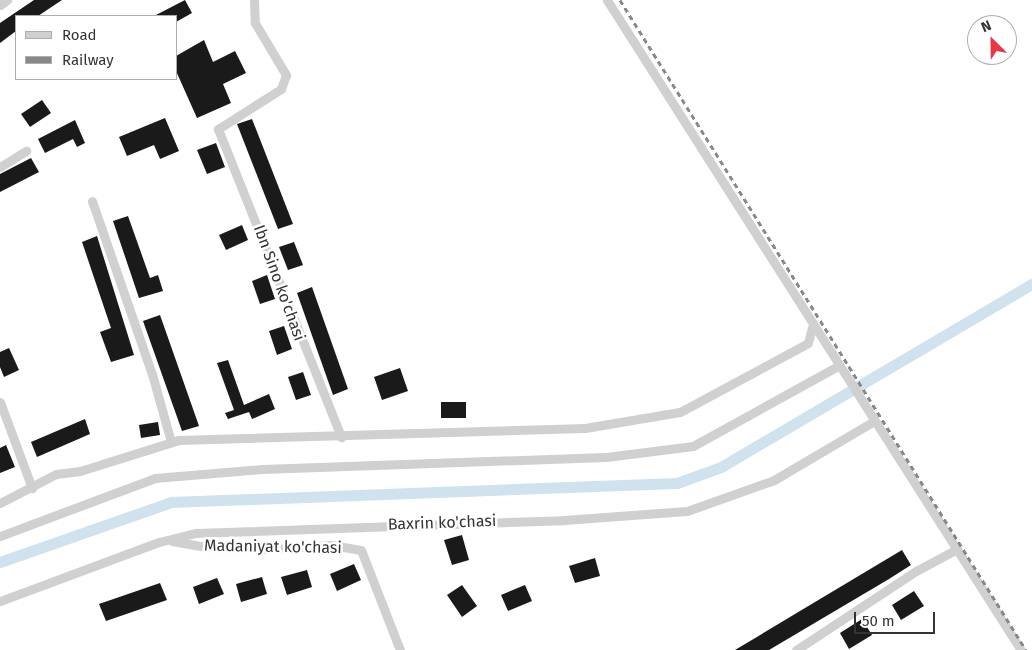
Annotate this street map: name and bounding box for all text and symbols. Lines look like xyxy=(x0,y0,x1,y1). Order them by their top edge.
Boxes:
legend xyxy=(15,15,178,80)
north arrow xyxy=(967,15,1017,65)
text: N xyxy=(979,17,994,36)
text: Road xyxy=(62,26,97,44)
text: Railway xyxy=(62,51,114,69)
street label: Ibn Sino ko'chasi xyxy=(249,222,309,344)
street label: Baxrin ko'chasi xyxy=(387,512,497,534)
street label: Madaniyat ko'chasi xyxy=(204,536,342,558)
scale bar xyxy=(857,602,938,634)
text: 50 m xyxy=(862,612,895,630)

